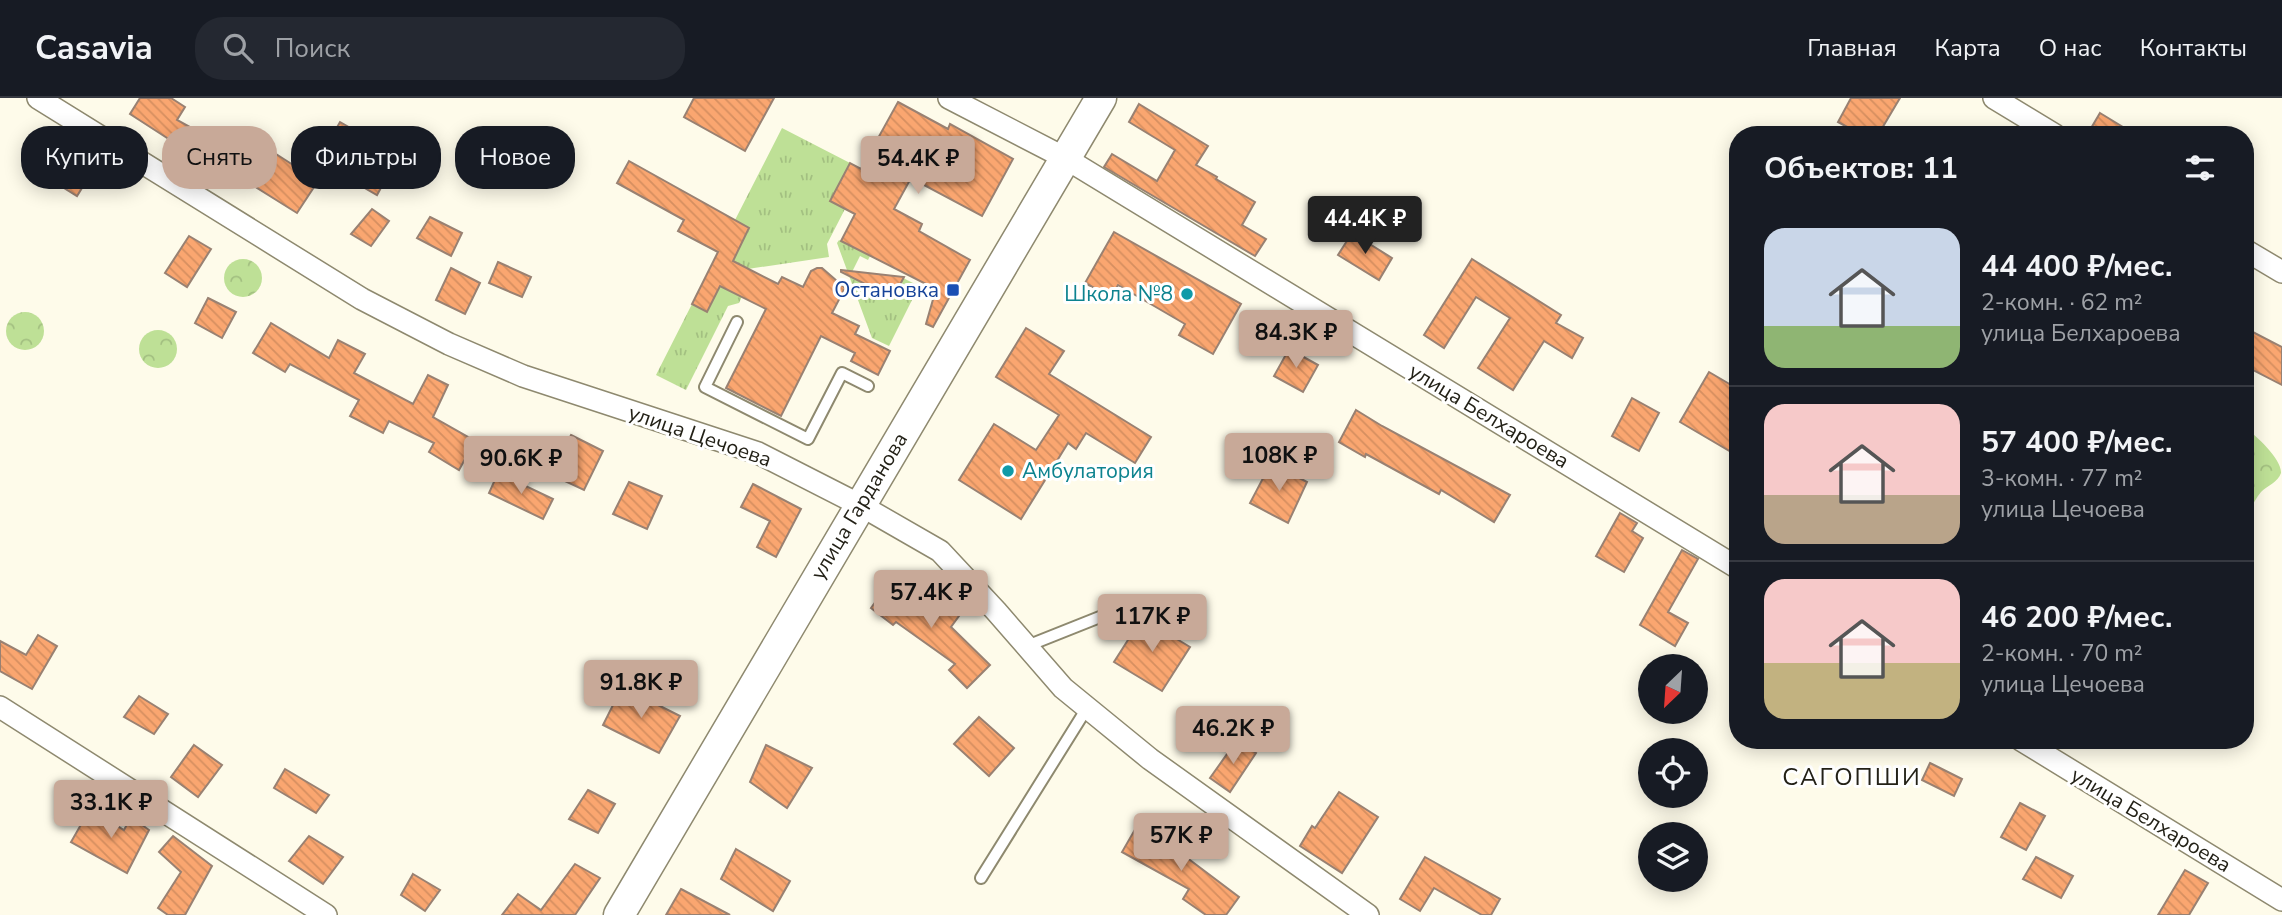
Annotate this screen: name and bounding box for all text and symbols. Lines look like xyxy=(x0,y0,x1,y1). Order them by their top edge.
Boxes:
search box xyxy=(195,17,685,80)
text: Casavia xyxy=(35,26,153,71)
icon: search xyxy=(219,29,257,67)
text: Поиск xyxy=(275,31,350,66)
text: Главная xyxy=(1807,32,1897,64)
text: Карта xyxy=(1935,32,2001,64)
text: О нас xyxy=(2039,32,2102,64)
text: Контакты xyxy=(2140,32,2247,64)
chip: Купить xyxy=(21,126,148,189)
chip: Снять xyxy=(162,126,277,189)
chip: Фильтры xyxy=(291,126,441,189)
chip: Новое xyxy=(455,126,575,189)
pin: 54.4K ₽ xyxy=(853,136,983,196)
text: 54.4K ₽ xyxy=(877,143,959,174)
text: Объектов: 11 xyxy=(1764,148,1958,189)
icon: filters xyxy=(2181,149,2219,187)
pin: 44.4K ₽ xyxy=(1300,197,1430,256)
text: 44.4K ₽ xyxy=(1324,203,1406,234)
text: 44 400 ₽/мес. xyxy=(1981,246,2172,287)
icon: home xyxy=(1820,256,1904,340)
place label: Остановка xyxy=(834,276,939,304)
place label: Школа №8 xyxy=(1064,280,1173,308)
marker: Остановка xyxy=(945,282,961,298)
marker: Школа №8 xyxy=(1179,286,1195,302)
text: 2-комн. · 62 m² xyxy=(1981,287,2143,318)
pin: 84.3K ₽ xyxy=(1231,310,1361,370)
text: 84.3K ₽ xyxy=(1255,317,1337,348)
text: улица Белхароева xyxy=(1981,318,2181,349)
street label: улица Белхароева xyxy=(1404,357,1574,475)
street label: улица Цечоева xyxy=(625,398,775,474)
text: 57 400 ₽/мес. xyxy=(1981,422,2172,463)
street label: улица Гарданова xyxy=(804,427,914,585)
icon: home xyxy=(1820,432,1904,516)
pin: 108K ₽ xyxy=(1222,434,1336,493)
pin: 90.6K ₽ xyxy=(456,436,586,496)
text: 108K ₽ xyxy=(1241,440,1317,471)
text: 90.6K ₽ xyxy=(480,443,562,474)
place label: Амбулатория xyxy=(1022,457,1154,485)
marker: Амбулатория xyxy=(1000,463,1016,479)
text: 3-комн. · 77 m² xyxy=(1981,463,2143,494)
text: улица Цечоева xyxy=(1981,494,2145,525)
pin: 57.4K ₽ xyxy=(866,570,996,630)
text: 57.4K ₽ xyxy=(890,577,972,608)
pin: 117K ₽ xyxy=(1095,594,1209,654)
text: 46 200 ₽/мес. xyxy=(1981,597,2172,638)
text: 117K ₽ xyxy=(1114,601,1190,632)
icon: home xyxy=(1820,607,1904,691)
text: 2-комн. · 70 m² xyxy=(1981,638,2143,669)
north arrow xyxy=(1638,654,1708,724)
map controls xyxy=(1638,654,1708,892)
pin: 91.8K ₽ xyxy=(576,660,706,720)
text: 91.8K ₽ xyxy=(600,667,682,698)
text: улица Цечоева xyxy=(1981,669,2145,700)
pin: 46.2K ₽ xyxy=(1168,706,1298,766)
text: 46.2K ₽ xyxy=(1192,713,1274,744)
button: locate xyxy=(1638,738,1708,808)
district label: САГОПШИ xyxy=(1782,761,1922,793)
street label: улица Белхароева xyxy=(2066,761,2236,879)
pin: 33.1K ₽ xyxy=(46,780,176,840)
text: 33.1K ₽ xyxy=(70,787,152,818)
pin: 57K ₽ xyxy=(1132,814,1230,873)
text: 57K ₽ xyxy=(1150,820,1212,851)
button: layers xyxy=(1638,822,1708,892)

